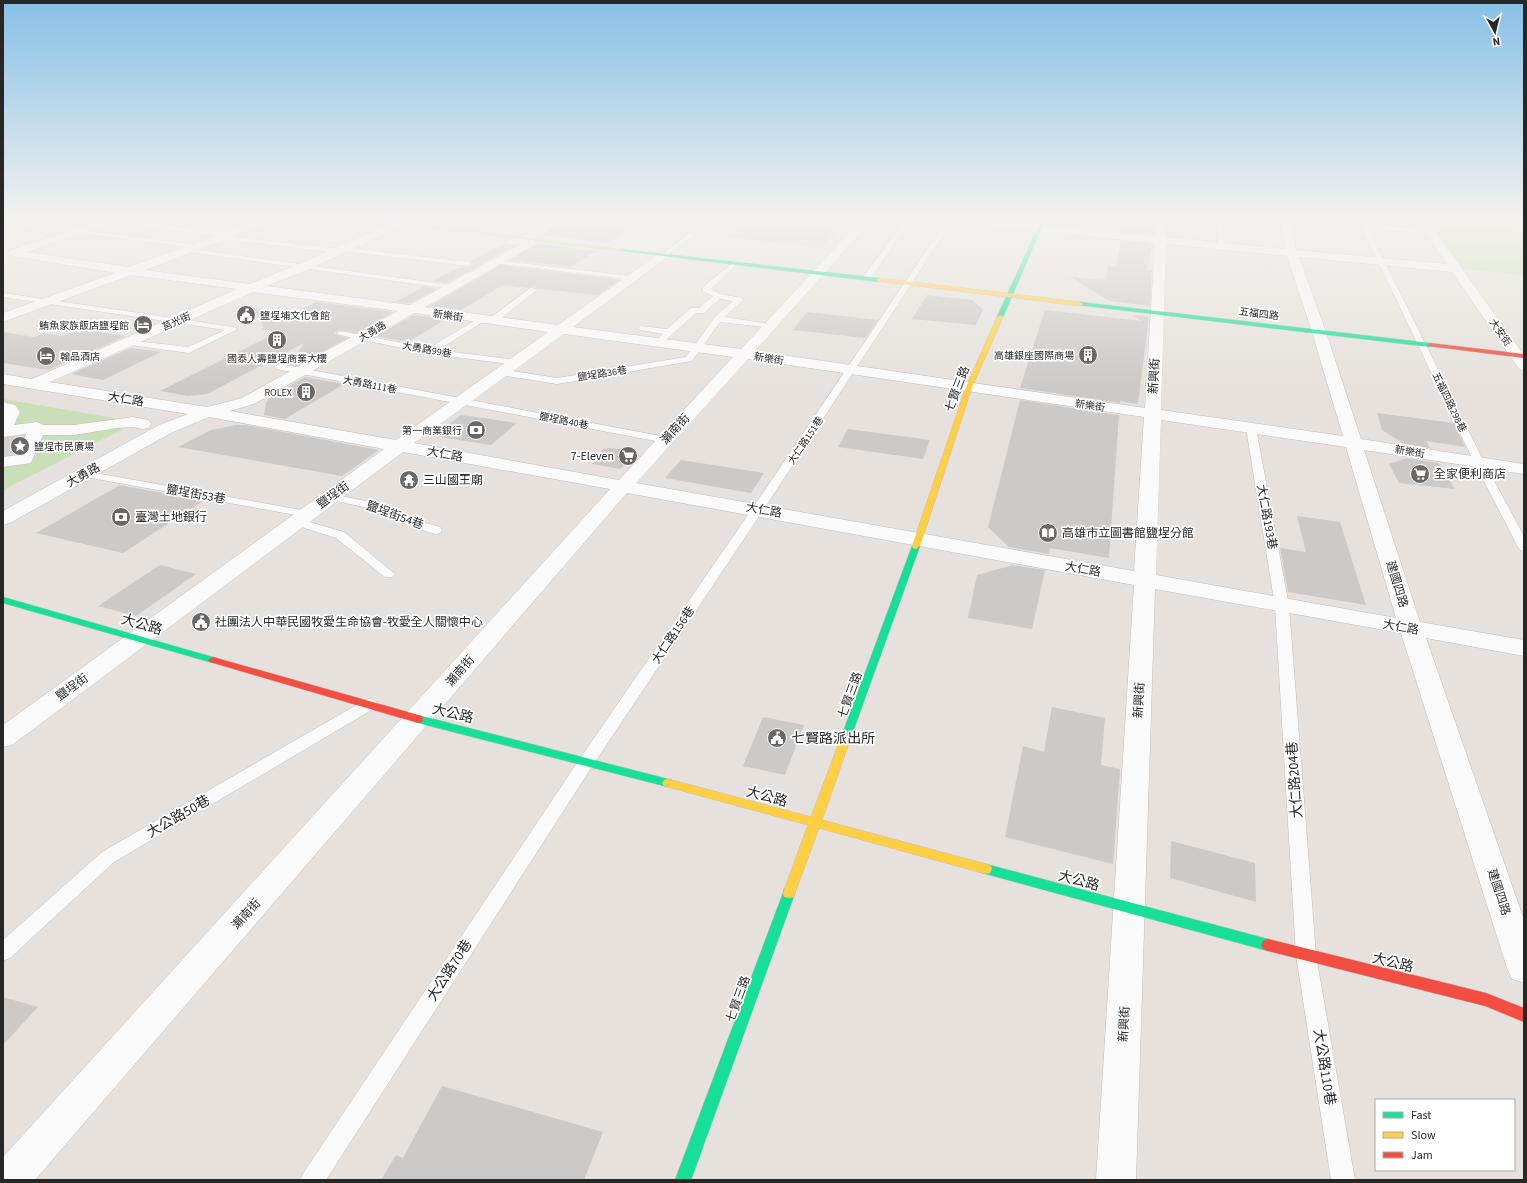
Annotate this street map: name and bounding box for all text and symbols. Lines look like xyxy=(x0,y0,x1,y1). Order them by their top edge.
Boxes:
north arrow xyxy=(1475,12,1515,52)
text: N xyxy=(1492,33,1501,49)
public building icon: 鹽埕埔文化會館 xyxy=(235,304,257,326)
street label: 五福四路 xyxy=(1238,305,1280,323)
street label: 新樂街 xyxy=(432,307,464,325)
street label: 莒光街 xyxy=(160,309,193,334)
place label: 鹽埕埔文化會館 xyxy=(260,309,330,323)
hotel icon: 鮪魚家族飯店鹽埕館 xyxy=(132,314,154,336)
street label: 大安街 xyxy=(1486,316,1515,349)
street label: 大勇路 xyxy=(356,318,389,345)
place label: 鮪魚家族飯店鹽埕館 xyxy=(39,319,129,333)
building icon: 國泰人壽鹽埕商業大樓 xyxy=(266,329,288,351)
street label: 大勇路99巷 xyxy=(401,339,453,361)
building icon: 高雄銀座國際商場 xyxy=(1077,344,1099,366)
hotel icon: 翰品酒店 xyxy=(35,345,57,367)
place label: 高雄銀座國際商場 xyxy=(994,349,1074,363)
place label: 翰品酒店 xyxy=(60,350,100,364)
street label: 新樂街 xyxy=(753,350,785,368)
place label: 國泰人壽鹽埕商業大樓 xyxy=(227,352,327,366)
street label: 新興街 xyxy=(1145,358,1164,394)
street label: 鹽埕路36巷 xyxy=(576,363,628,385)
street label: 七賢三路 xyxy=(941,364,974,415)
street label: 五福四路298巷 xyxy=(1429,370,1470,435)
street label: 大勇路111巷 xyxy=(342,373,398,397)
building icon: ROLEX xyxy=(295,381,317,403)
place label: ROLEX xyxy=(264,386,292,400)
street label: 大仁路 xyxy=(107,388,145,411)
street label: 新樂街 xyxy=(1074,397,1106,415)
street label: 鹽埕路40巷 xyxy=(538,409,590,433)
street label: 瀨南街 xyxy=(657,410,694,448)
street label: 大仁路151巷 xyxy=(785,414,827,467)
bank icon: 第一商業銀行 xyxy=(465,419,487,441)
place label: 第一商業銀行 xyxy=(402,424,462,438)
place icon: 鹽埕市民廣場 xyxy=(9,435,31,457)
place label: 鹽埕市民廣場 xyxy=(34,440,94,454)
street label: 大仁路 xyxy=(426,443,464,466)
street label: 新樂街 xyxy=(1394,443,1426,461)
supermarket icon: 7-Eleven xyxy=(617,445,639,467)
place label: 7-Eleven xyxy=(571,448,614,465)
street label: 大勇路 xyxy=(63,459,103,492)
supermarket icon: 全家便利商店 xyxy=(1409,463,1431,485)
place label: 全家便利商店 xyxy=(1434,466,1506,483)
temple icon: 三山國王廟 xyxy=(398,469,420,491)
place label: 三山國王廟 xyxy=(423,472,483,489)
street label: 鹽埕街 xyxy=(314,478,353,513)
street label: 鹽埕街53巷 xyxy=(165,481,227,508)
street label: 大仁路193巷 xyxy=(1252,483,1281,551)
street label: 鹽埕街54巷 xyxy=(364,497,426,534)
street label: 大仁路 xyxy=(745,499,783,522)
bank icon: 臺灣土地銀行 xyxy=(110,506,132,528)
place label: 臺灣土地銀行 xyxy=(135,509,207,526)
library icon: 高雄市立圖書館鹽埕分館 xyxy=(1037,522,1059,544)
place label: 高雄市立圖書館鹽埕分館 xyxy=(1062,525,1194,542)
street label: 大仁路 xyxy=(1064,558,1102,581)
street label: 建國四路 xyxy=(1381,559,1412,610)
street label: 大仁路156巷 xyxy=(648,603,699,667)
street label: 大公路 xyxy=(119,610,165,640)
public building icon: 社團法人中華民國牧愛生命協會-牧愛全人關懷中心 xyxy=(190,611,212,633)
place label: 社團法人中華民國牧愛生命協會-牧愛全人關懷中心 xyxy=(215,614,483,631)
street label: 大仁路 xyxy=(1382,616,1420,639)
street label: 瀨南街 xyxy=(442,652,479,690)
street label: 鹽埕街 xyxy=(53,670,92,705)
street label: 七賢三路 xyxy=(834,670,867,721)
street label: 新興街 xyxy=(1130,682,1149,718)
street label: 大公路 xyxy=(430,699,476,729)
public building icon: 七賢路派出所 xyxy=(766,727,788,749)
place label: 七賢路派出所 xyxy=(791,729,875,749)
street label: 大仁路204巷 xyxy=(1282,741,1308,819)
street label: 大公路 xyxy=(744,782,790,812)
street label: 大公路50巷 xyxy=(143,791,214,843)
street label: 大公路 xyxy=(1056,866,1102,896)
street label: 建國四路 xyxy=(1483,867,1514,918)
street label: 瀨南街 xyxy=(228,895,265,933)
street label: 大公路70巷 xyxy=(422,936,477,1005)
street label: 大公路 xyxy=(1370,948,1416,978)
street label: 七賢三路 xyxy=(722,974,755,1025)
street label: 新興街 xyxy=(1115,1006,1134,1042)
street label: 大公路110巷 xyxy=(1308,1028,1340,1107)
legend xyxy=(1375,1099,1515,1171)
text: Fast xyxy=(1411,1107,1431,1124)
text: Slow xyxy=(1411,1127,1436,1144)
text: Jam xyxy=(1411,1147,1433,1164)

